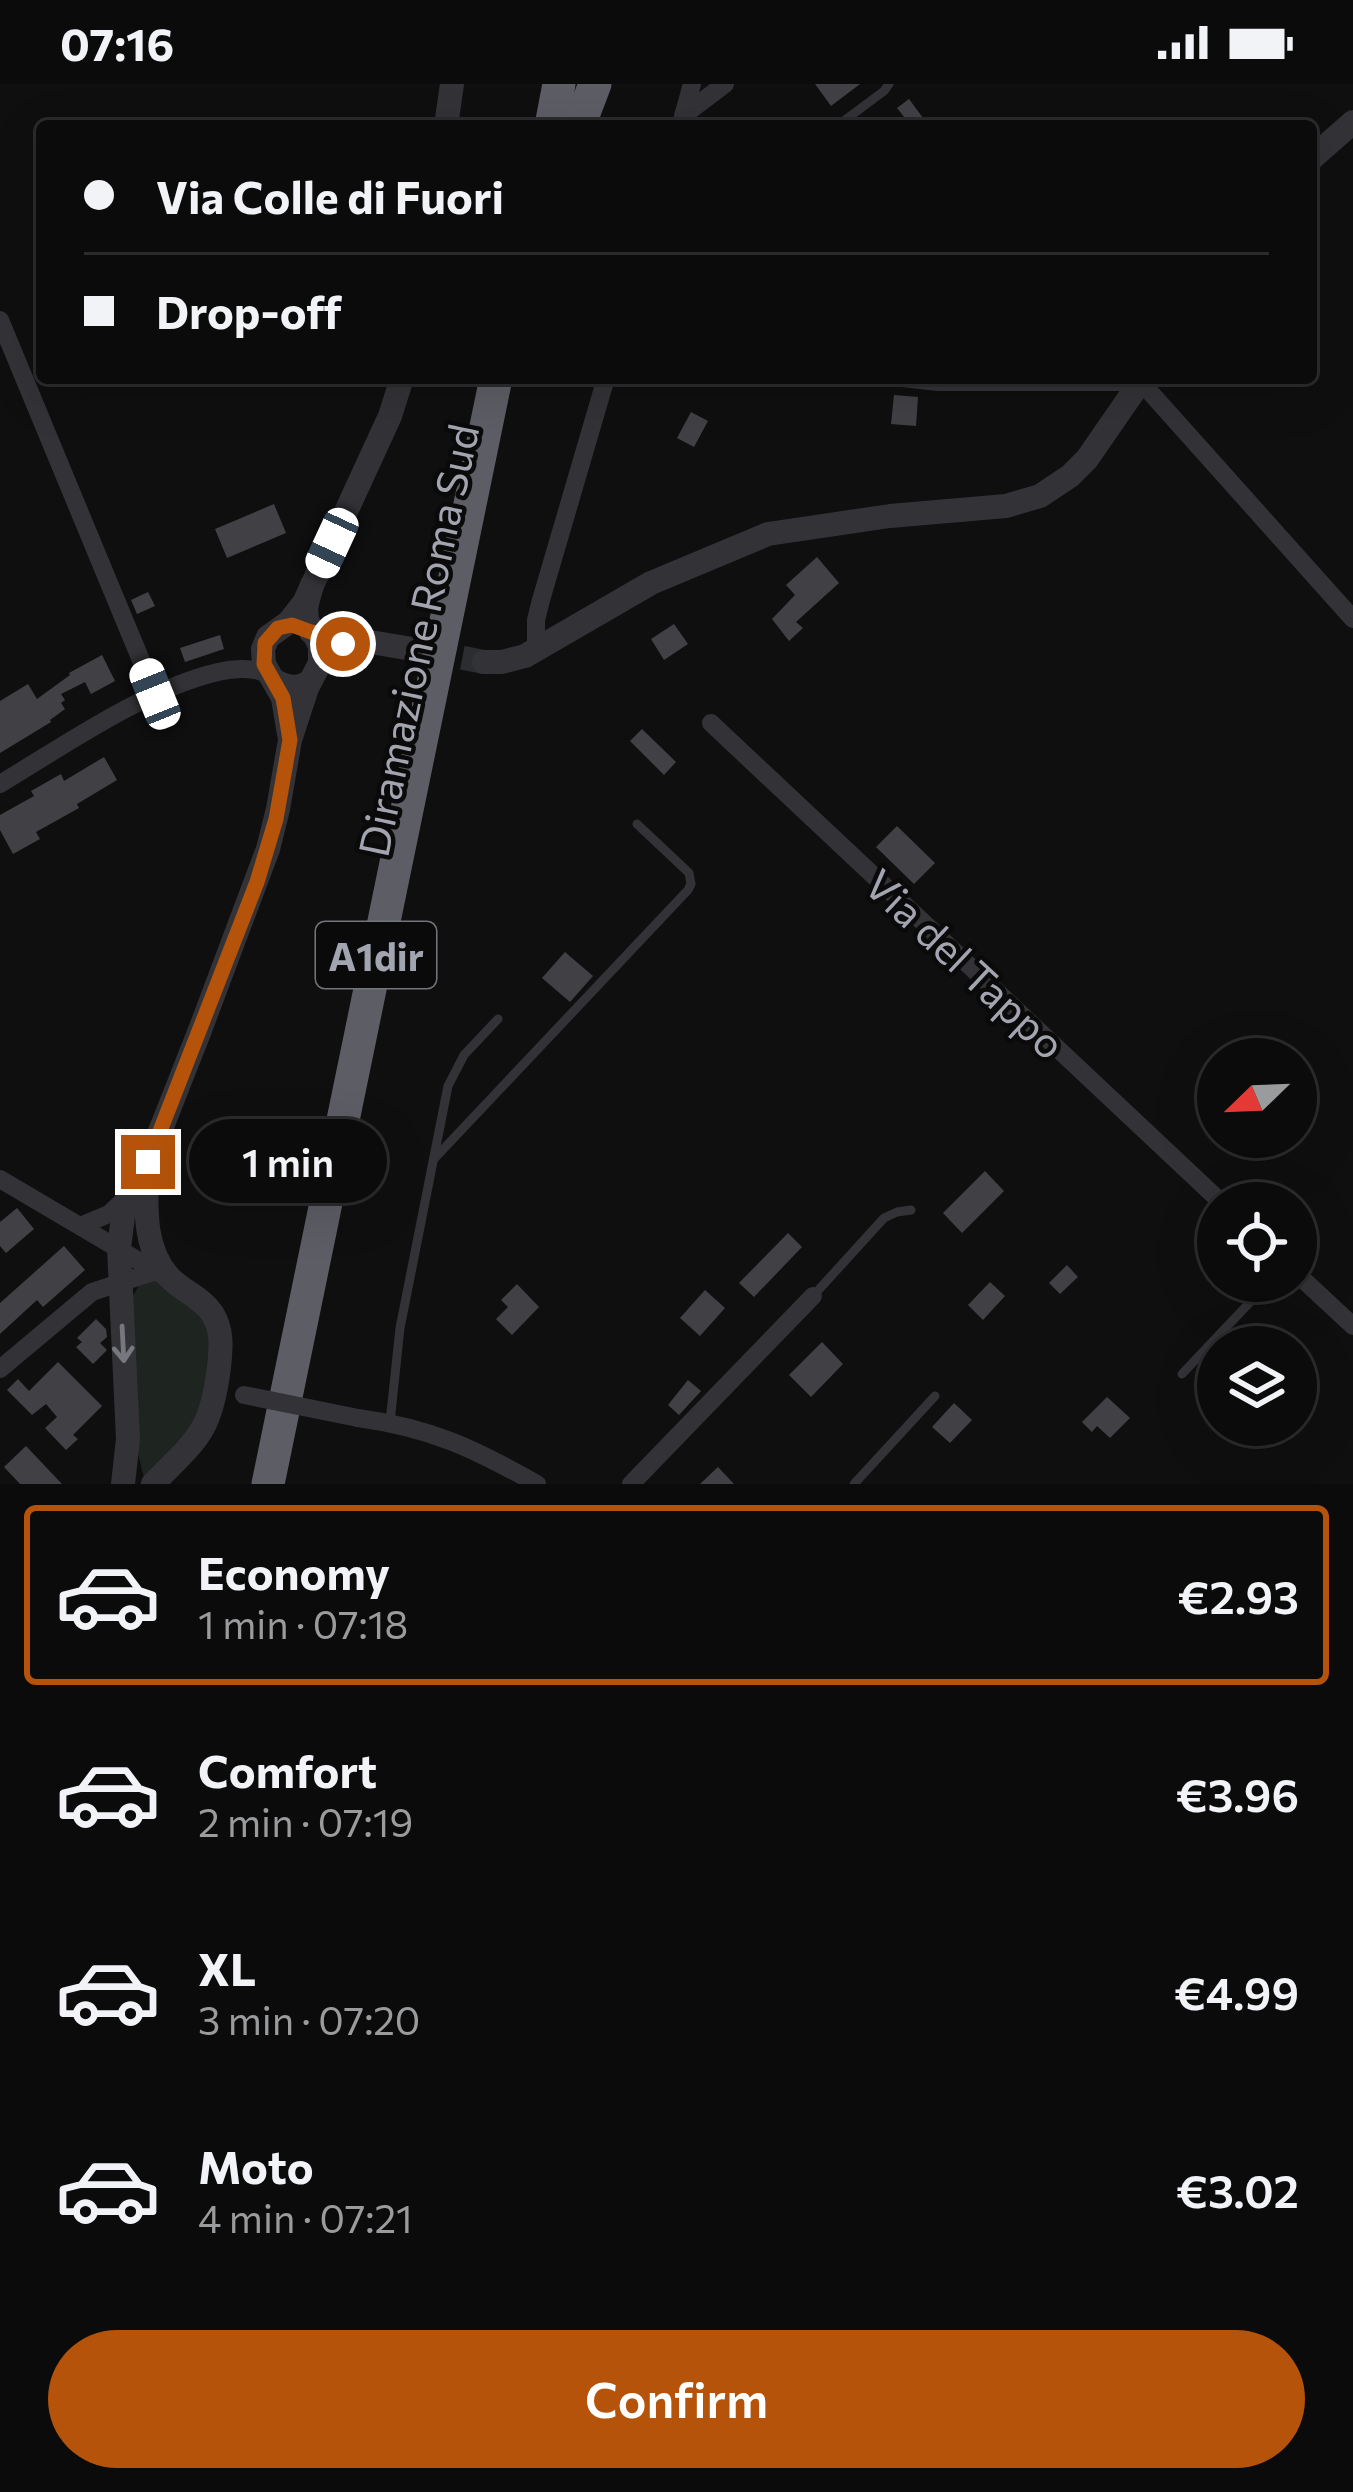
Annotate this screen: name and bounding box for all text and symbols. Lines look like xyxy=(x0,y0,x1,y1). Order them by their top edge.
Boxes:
text: 07:16 xyxy=(60,15,174,70)
text: Via Colle di Fuori xyxy=(156,168,504,223)
text: Drop-off xyxy=(156,283,342,338)
street label: Diramazione Roma Sud xyxy=(346,419,488,861)
car xyxy=(300,503,364,583)
route start xyxy=(316,617,370,671)
car xyxy=(125,654,185,734)
street label: Via del Tappo xyxy=(855,857,1077,1069)
road number: A1dir xyxy=(316,922,436,988)
north arrow xyxy=(1197,1038,1317,1158)
map controls xyxy=(1197,1038,1317,1446)
callout: 1 min xyxy=(190,1120,388,1204)
route end xyxy=(121,1135,175,1189)
text: 1 min xyxy=(242,1137,334,1185)
button: locate xyxy=(1197,1182,1317,1302)
one-way arrow xyxy=(112,1324,135,1363)
button: layers xyxy=(1197,1326,1317,1446)
icon: car xyxy=(54,1541,162,1649)
text: Economy xyxy=(198,1544,390,1599)
text: €2.93 xyxy=(1178,1568,1299,1623)
text: 1 min · 07:18 xyxy=(198,1599,408,1647)
icon: car xyxy=(54,1739,162,1847)
text: Comfort xyxy=(198,1742,377,1797)
text: €3.96 xyxy=(1176,1766,1299,1821)
text: 2 min · 07:19 xyxy=(198,1797,413,1845)
icon: car xyxy=(54,1937,162,2045)
text: XL xyxy=(198,1940,256,1995)
text: €4.99 xyxy=(1174,1964,1299,2019)
text: 3 min · 07:20 xyxy=(198,1995,420,2043)
icon: car xyxy=(54,2135,162,2243)
text: Moto xyxy=(198,2138,314,2193)
text: €3.02 xyxy=(1176,2162,1299,2217)
text: 4 min · 07:21 xyxy=(198,2193,413,2241)
button: Confirm xyxy=(48,2330,1305,2468)

